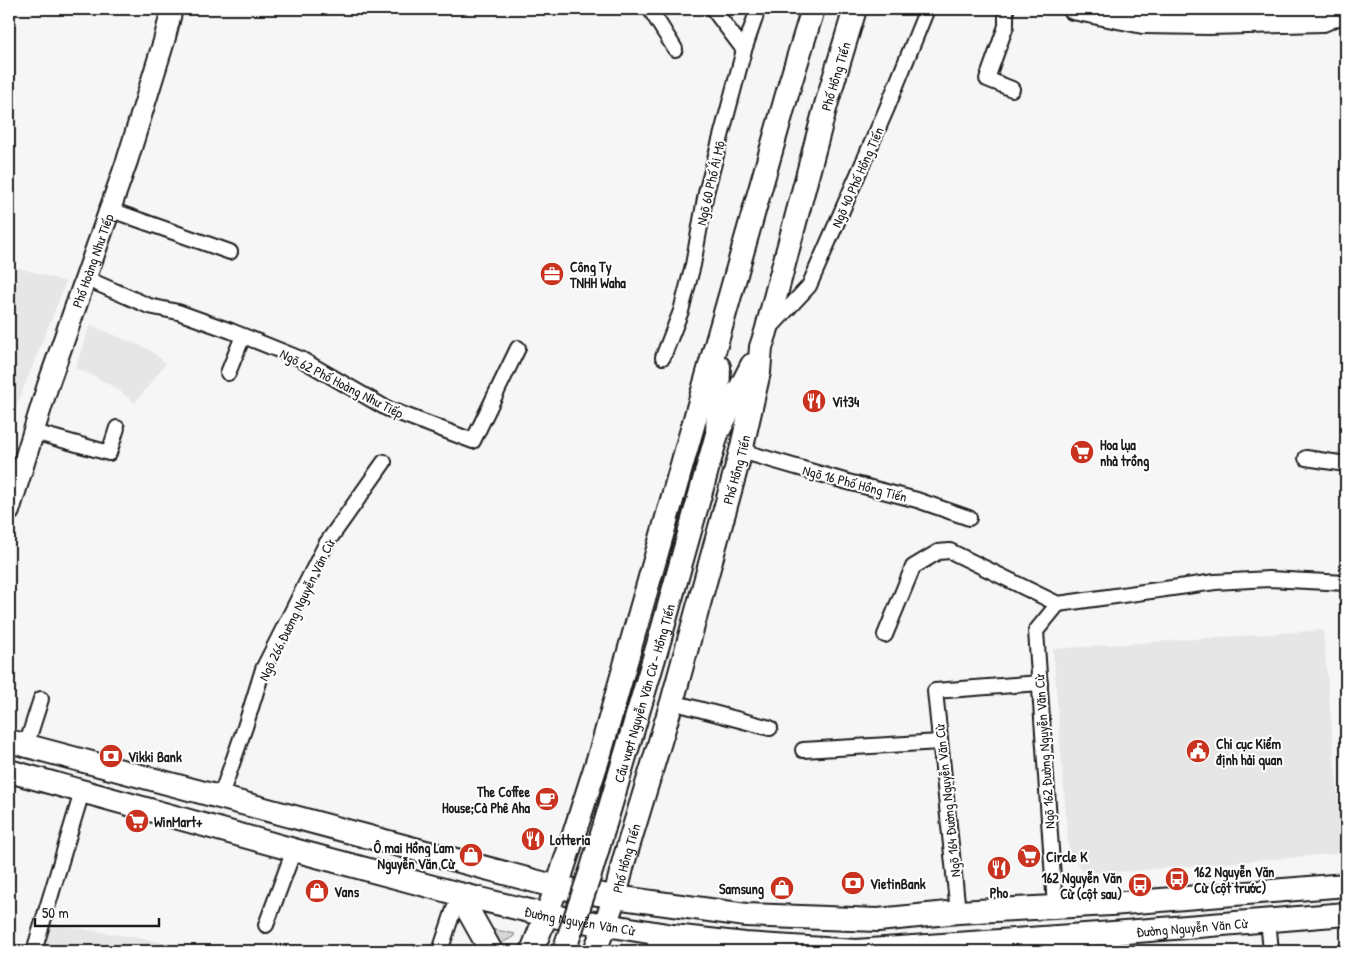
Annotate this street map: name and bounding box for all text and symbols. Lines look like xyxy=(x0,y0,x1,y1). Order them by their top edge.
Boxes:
street label: Phố Hồng Tiến xyxy=(815,39,854,113)
street label: Ngõ 40 Phố Hồng Tiến xyxy=(826,124,889,231)
street label: Ngõ 60 Phố Ái Mộ xyxy=(691,138,730,227)
street label: Phố Hoàng Như Tiếp xyxy=(67,211,118,310)
place label: Công Ty TNHH Waha xyxy=(569,257,626,292)
office icon: Công Ty TNHH Waha xyxy=(539,261,565,287)
street label: Ngõ 62 Phố Hoàng Như Tiếp xyxy=(277,344,407,423)
restaurant icon: Vit34 xyxy=(801,388,827,414)
place label: Vit34 xyxy=(832,392,860,411)
street label: Phố Hồng Tiến xyxy=(717,433,754,506)
place label: Hoa lụa nhà trồng xyxy=(1100,435,1149,472)
supermarket icon: Hoa lụa nhà trồng xyxy=(1069,439,1095,465)
street label: Ngõ 16 Phố Hồng Tiến xyxy=(800,460,909,507)
street label: Ngõ 266 Đường Nguyễn Văn Cừ xyxy=(254,535,340,684)
street label: Cầu vượt Nguyễn Văn Cừ – Hồng Tiến xyxy=(608,601,679,785)
street label: Ngõ 162 Đường Nguyễn Văn Cừ xyxy=(1029,673,1060,830)
street label: Ngõ 164 Đường Nguyễn Văn Cừ xyxy=(929,722,965,878)
place label: Chi cục Kiểm định hải quan xyxy=(1216,734,1283,771)
public building icon: Chi cục Kiểm định hải quan xyxy=(1185,738,1211,764)
bank icon: Vikki Bank xyxy=(98,743,124,769)
place label: Vikki Bank xyxy=(128,747,182,766)
place label: The Coffee House;Cà Phê Aha xyxy=(442,782,531,817)
cafe icon: The Coffee House;Cà Phê Aha xyxy=(534,786,560,812)
supermarket icon: WinMart+ xyxy=(124,808,150,834)
place label: WinMart+ xyxy=(154,812,203,831)
street label: Phố Hồng Tiến xyxy=(607,821,644,895)
restaurant icon: Lotteria xyxy=(520,826,546,852)
place label: Lotteria xyxy=(550,830,591,849)
place label: Ô mai Hồng Lam Nguyễn Văn Cừ xyxy=(373,838,455,875)
shop icon: Ô mai Hồng Lam Nguyễn Văn Cừ xyxy=(458,842,484,868)
supermarket icon: Circle K xyxy=(1016,843,1042,869)
place label: Circle K xyxy=(1046,847,1088,866)
restaurant icon: Pho xyxy=(986,855,1012,881)
place label: 162 Nguyễn Văn Cừ (cột trước) xyxy=(1194,862,1274,897)
bus stop icon: 162 Nguyễn Văn Cừ (cột trước) xyxy=(1164,866,1190,892)
place label: 162 Nguyễn Văn Cừ (cột sau) xyxy=(1042,868,1122,903)
bank icon: VietinBank xyxy=(840,870,866,896)
bus stop icon: 162 Nguyễn Văn Cừ (cột sau) xyxy=(1127,872,1153,898)
place label: VietinBank xyxy=(870,874,926,893)
shop icon: Samsung xyxy=(769,875,795,901)
shop icon: Vans xyxy=(304,878,330,904)
place label: Samsung xyxy=(719,879,764,900)
place label: Vans xyxy=(334,882,360,901)
place label: Pho xyxy=(990,883,1008,902)
scale bar xyxy=(35,895,159,927)
street label: Đường Nguyễn Văn Cừ xyxy=(523,901,637,939)
text: 50 m xyxy=(42,902,69,923)
street label: Đường Nguyễn Văn Cừ xyxy=(1135,912,1249,941)

